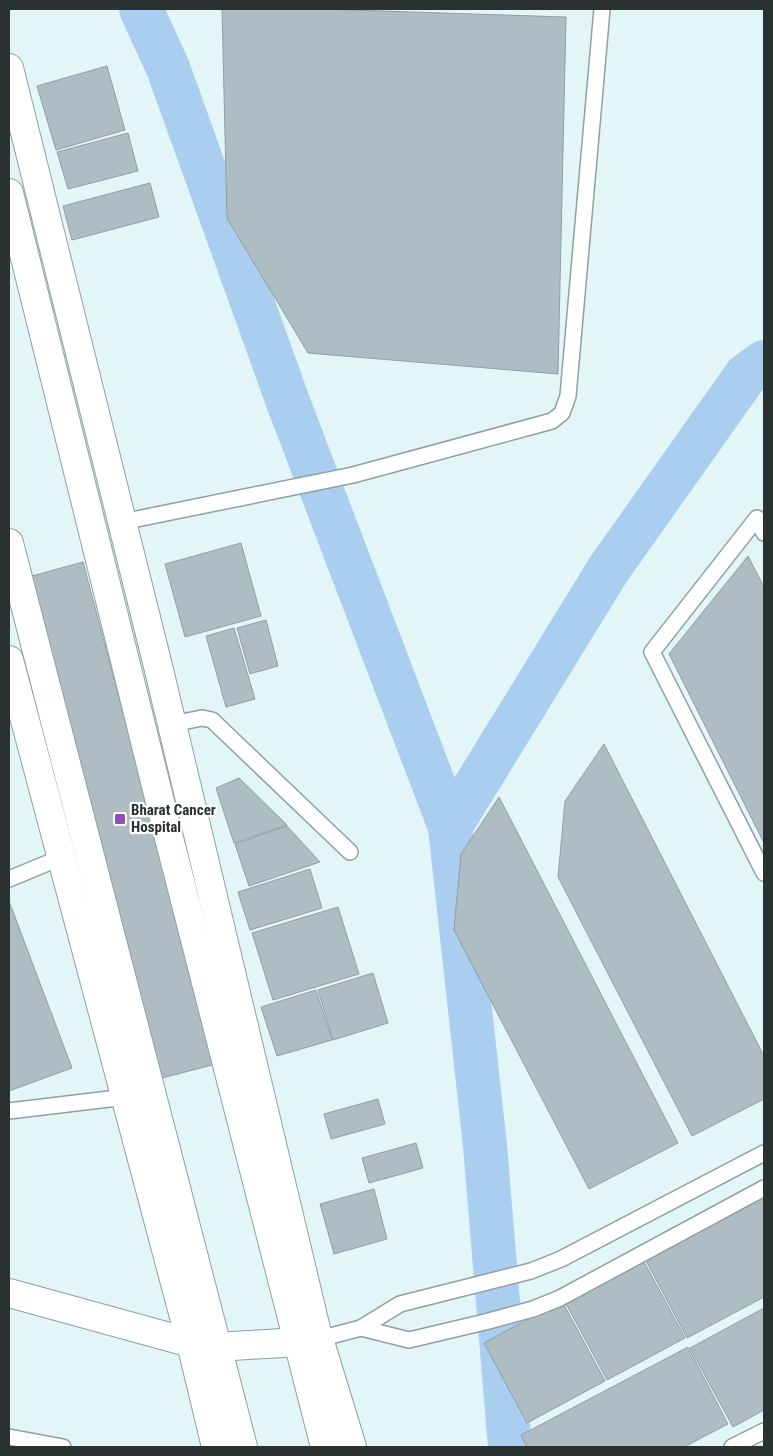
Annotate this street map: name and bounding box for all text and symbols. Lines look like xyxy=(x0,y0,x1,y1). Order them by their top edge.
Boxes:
place label: Bharat Cancer Hospital xyxy=(131,801,216,836)
marker: Bharat Cancer Hospital xyxy=(113,812,127,826)

